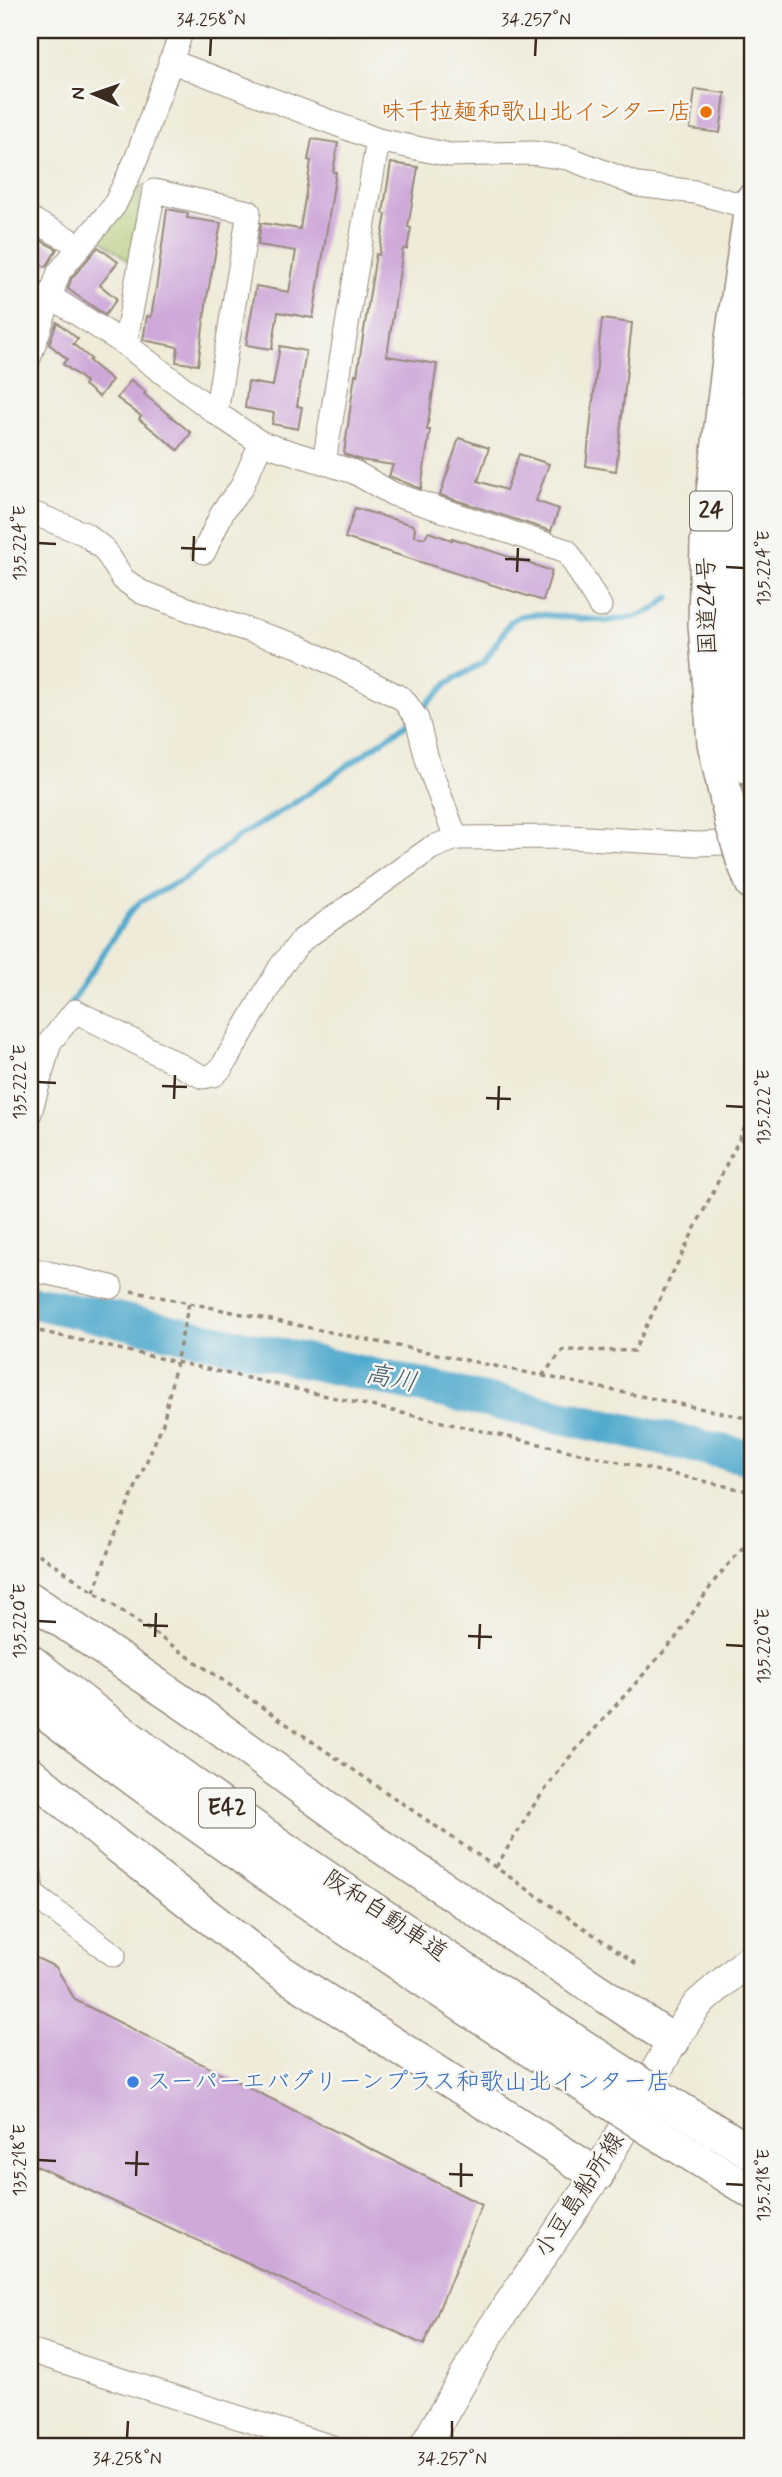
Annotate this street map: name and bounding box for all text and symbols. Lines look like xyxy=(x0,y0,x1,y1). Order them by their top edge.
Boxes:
text: 34.258°N xyxy=(176,8,246,32)
text: 34.257°N xyxy=(501,8,571,32)
north arrow xyxy=(60,60,130,130)
text: N xyxy=(66,87,91,100)
place label: 味千拉麺和歌山北インター店 xyxy=(381,97,692,128)
marker: 味千拉麺和歌山北インター店 xyxy=(698,104,714,120)
road number: 24 xyxy=(690,491,732,530)
text: 135.224°E xyxy=(8,505,32,581)
text: 135.224°E xyxy=(752,530,776,606)
street label: 国道24号 xyxy=(692,557,724,655)
text: 135.222°E xyxy=(8,1044,32,1120)
text: 135.222°E xyxy=(752,1069,776,1145)
water label: 高川 xyxy=(362,1357,420,1401)
text: 135.220°E xyxy=(8,1583,32,1659)
text: 135.220°E xyxy=(752,1608,776,1684)
road number: E42 xyxy=(199,1788,255,1828)
street label: 阪和自動車道 xyxy=(317,1863,453,1969)
place label: スーパーエバグリーンプラス和歌山北インター店 xyxy=(147,2067,671,2098)
marker: スーパーエバグリーンプラス和歌山北インター店 xyxy=(125,2074,141,2090)
text: 135.218°E xyxy=(8,2124,32,2196)
street label: 小豆島船所線 xyxy=(528,2126,632,2264)
text: 135.218°E xyxy=(752,2149,776,2221)
text: 34.258°N xyxy=(92,2447,162,2471)
text: 34.257°N xyxy=(417,2447,487,2471)

